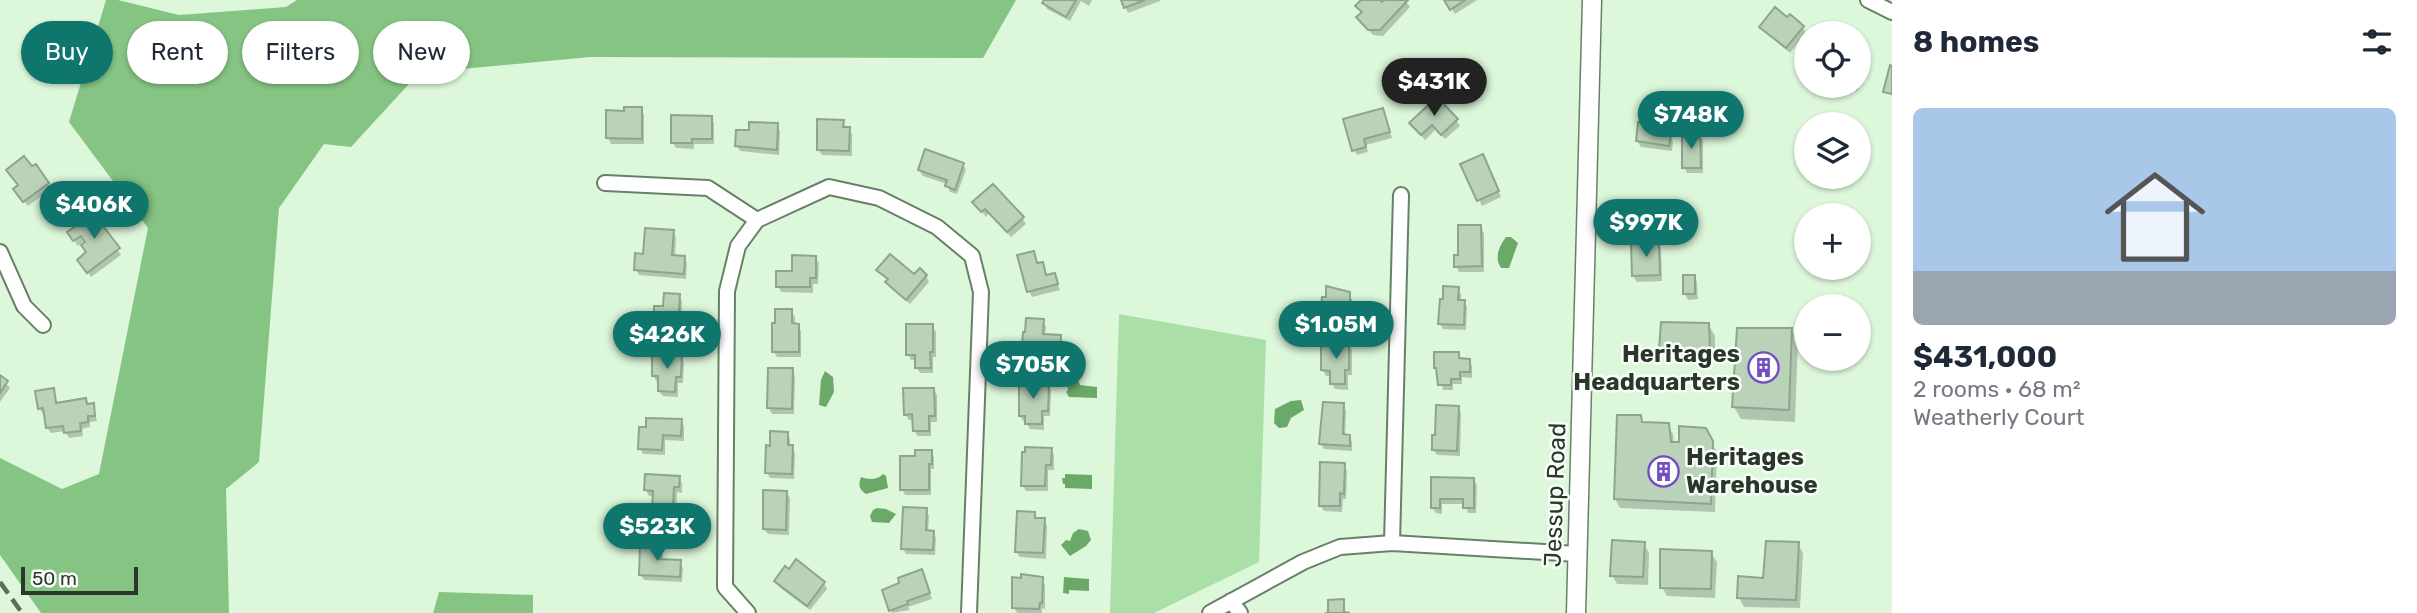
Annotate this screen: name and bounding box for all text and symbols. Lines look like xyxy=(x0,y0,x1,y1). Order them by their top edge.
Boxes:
chip: Buy xyxy=(21,21,113,84)
chip: Rent xyxy=(127,21,228,84)
chip: Filters xyxy=(242,21,359,84)
chip: New xyxy=(373,21,470,84)
map controls xyxy=(1794,21,1871,371)
button: locate xyxy=(1794,21,1871,98)
icon: filters xyxy=(2358,23,2396,61)
text: 8 homes xyxy=(1913,24,2039,60)
pin: $431K xyxy=(1385,58,1483,118)
text: $431K xyxy=(1398,67,1470,95)
pin: $748K xyxy=(1642,92,1740,151)
text: $748K xyxy=(1654,100,1728,128)
button: layers xyxy=(1794,112,1871,189)
icon: home xyxy=(2092,154,2218,280)
pin: $406K xyxy=(45,182,143,241)
text: $406K xyxy=(56,190,132,218)
pin: $997K xyxy=(1597,200,1695,259)
button: + xyxy=(1794,203,1871,280)
text: $997K xyxy=(1609,208,1683,236)
button: − xyxy=(1794,294,1871,371)
pin: $1.05M xyxy=(1279,302,1393,361)
text: $1.05M xyxy=(1295,310,1377,338)
pin: $426K xyxy=(618,312,716,371)
text: $426K xyxy=(629,320,705,348)
text: $431,000 xyxy=(1913,339,2057,375)
place label: Heritages Headquarters xyxy=(1573,340,1740,396)
pin: $705K xyxy=(984,342,1082,401)
text: $705K xyxy=(996,350,1070,378)
building icon: Heritages Headquarters xyxy=(1746,351,1780,385)
text: 2 rooms · 68 m² xyxy=(1913,375,2081,403)
text: Weatherly Court xyxy=(1913,403,2084,431)
street label: Jessup Road xyxy=(1538,422,1572,568)
place label: Heritages Warehouse xyxy=(1686,443,1818,499)
building icon: Heritages Warehouse xyxy=(1646,454,1680,488)
pin: $523K xyxy=(608,504,706,563)
text: $523K xyxy=(619,512,695,540)
scale bar xyxy=(21,564,138,596)
text: 50 m xyxy=(32,567,77,590)

